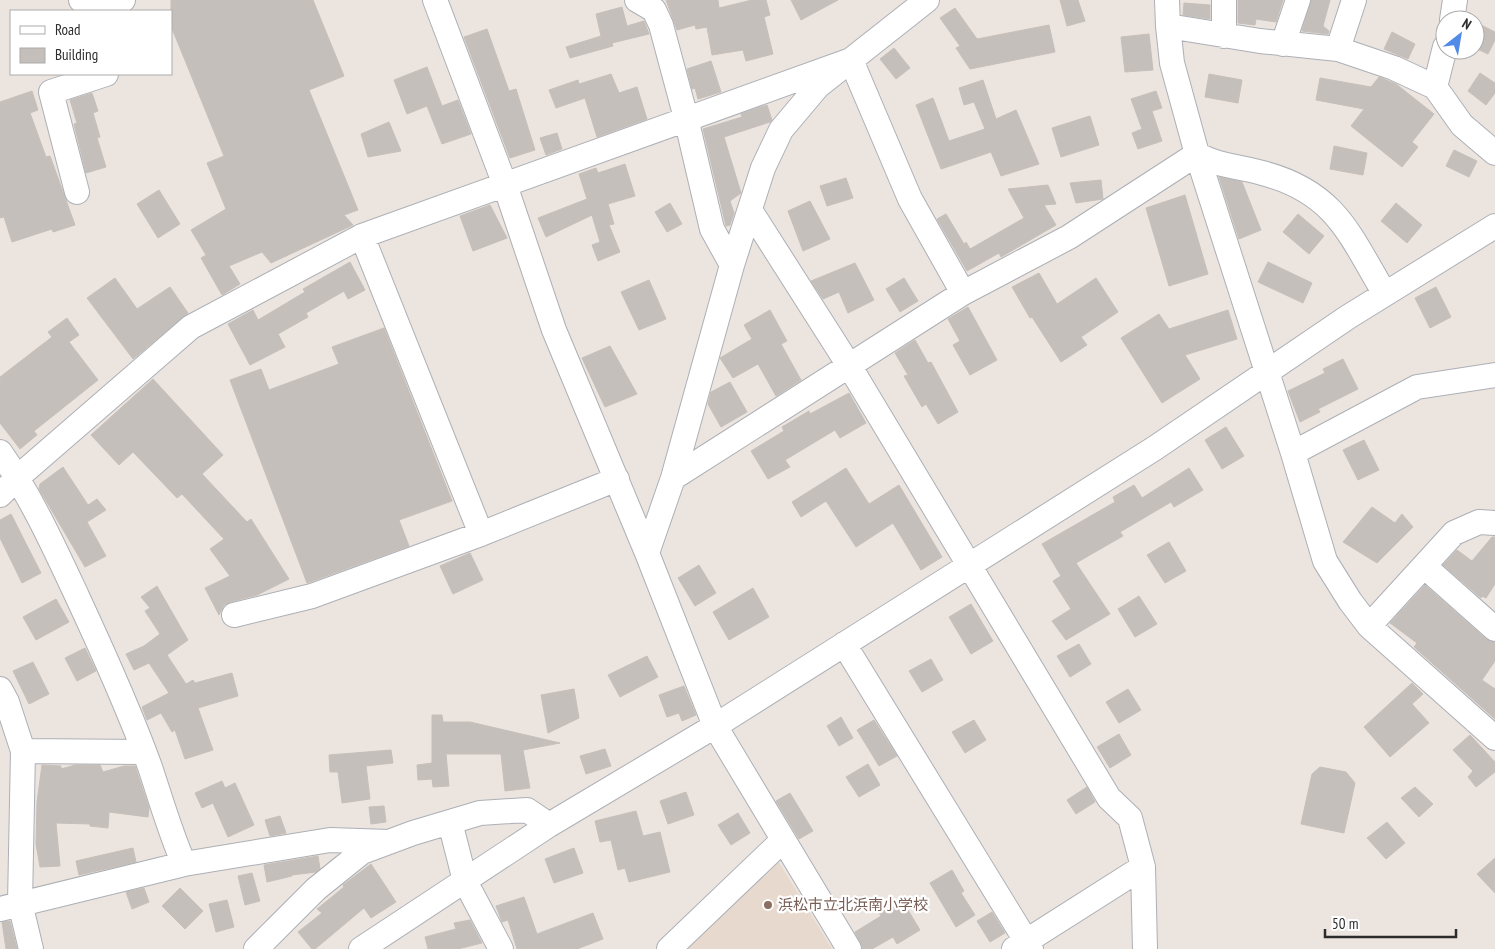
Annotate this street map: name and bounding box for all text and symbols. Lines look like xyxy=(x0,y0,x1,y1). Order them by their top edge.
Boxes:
legend xyxy=(10,10,172,75)
north arrow xyxy=(1435,10,1485,60)
text: N xyxy=(1459,14,1475,34)
text: Road xyxy=(55,20,81,39)
text: Building xyxy=(55,45,98,64)
place label: 浜松市立北浜南小学校 xyxy=(778,895,928,914)
marker: 浜松市立北浜南小学校 xyxy=(762,899,774,911)
scale bar xyxy=(1325,906,1456,938)
text: 50 m xyxy=(1332,914,1358,933)

